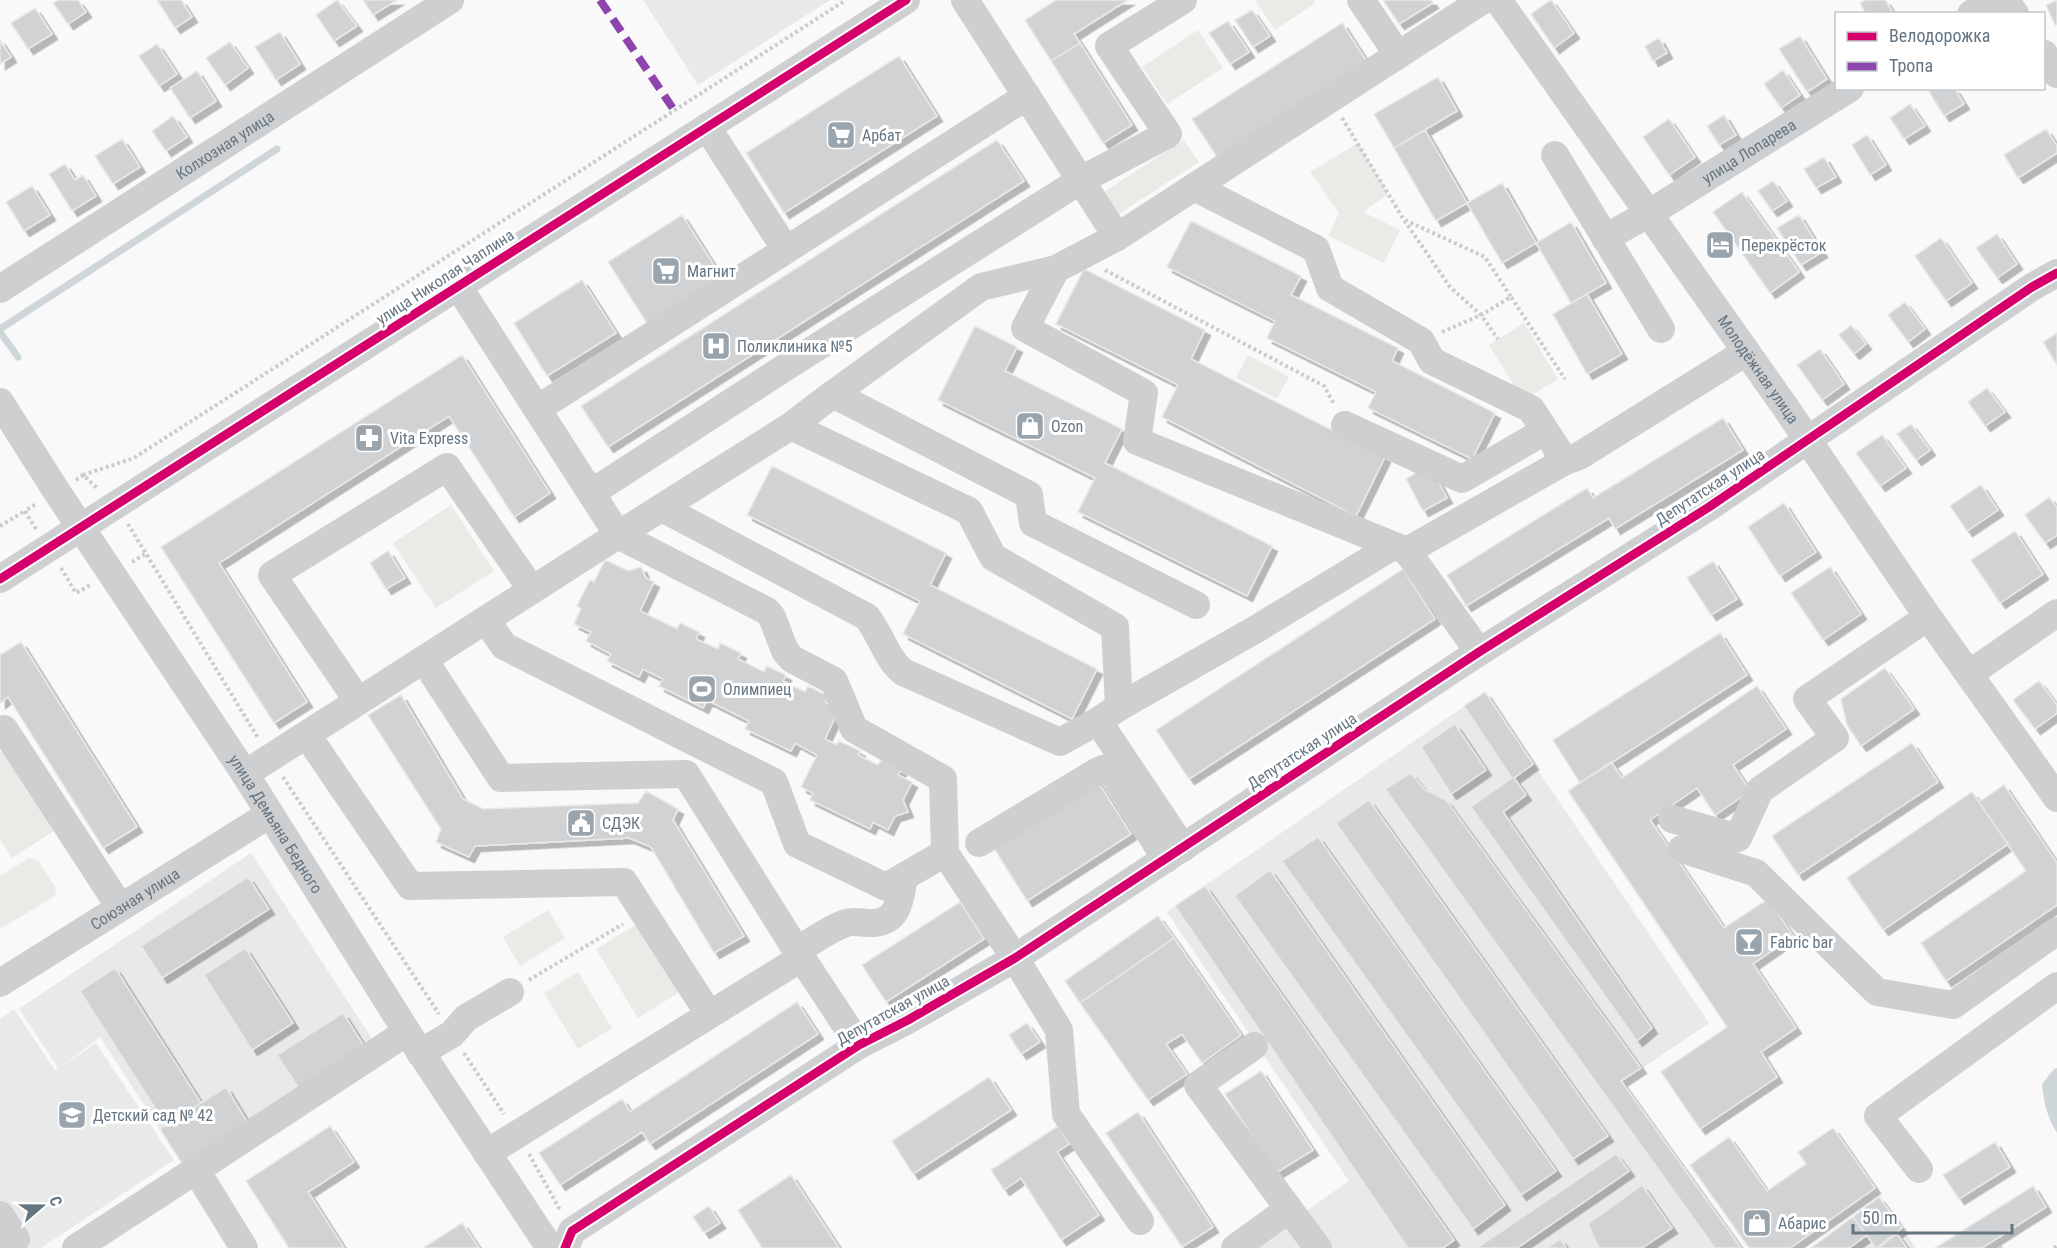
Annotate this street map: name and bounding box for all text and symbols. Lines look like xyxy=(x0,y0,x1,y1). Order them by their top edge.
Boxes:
legend xyxy=(1835,12,2045,90)
text: Велодорожка xyxy=(1889,25,1990,46)
text: Тропа xyxy=(1889,55,1933,76)
street label: Колхозная улица xyxy=(172,106,277,183)
street label: улица Лопарева xyxy=(1698,115,1799,188)
supermarket icon: Арбат xyxy=(825,119,857,151)
place label: Арбат xyxy=(862,126,901,145)
street label: улица Николая Чаплина xyxy=(372,225,518,329)
hotel icon: Перекрёсток xyxy=(1704,229,1736,261)
place label: Перекрёсток xyxy=(1741,236,1827,255)
supermarket icon: Магнит xyxy=(650,255,682,287)
place label: Магнит xyxy=(687,262,736,281)
street label: Молодёжная улица xyxy=(1714,311,1803,427)
hospital icon: Поликлиника №5 xyxy=(700,330,732,362)
place label: Поликлиника №5 xyxy=(737,337,853,356)
shop icon: Ozon xyxy=(1014,410,1046,442)
place label: Ozon xyxy=(1051,417,1083,436)
pharmacy icon: Vita Express xyxy=(353,422,385,454)
place label: Vita Express xyxy=(390,429,468,448)
street label: Депутатская улица xyxy=(1652,445,1768,529)
sports icon: Олимпиец xyxy=(686,673,718,705)
place label: Олимпиец xyxy=(723,680,791,699)
street label: Депутатская улица xyxy=(1244,709,1360,793)
street label: улица Демьяна Бедного xyxy=(225,751,327,897)
public building icon: СДЭК xyxy=(565,807,597,839)
place label: СДЭК xyxy=(602,814,640,833)
street label: Союзная улица xyxy=(87,864,183,934)
bar icon: Fabric bar xyxy=(1733,926,1765,958)
place label: Fabric bar xyxy=(1770,933,1833,952)
street label: Депутатская улица xyxy=(833,971,953,1049)
school or university icon: Детский сад № 42 xyxy=(56,1099,88,1131)
place label: Детский сад № 42 xyxy=(93,1106,213,1125)
north arrow xyxy=(12,1176,72,1236)
text: С xyxy=(45,1194,66,1209)
scale bar xyxy=(1853,1197,2012,1235)
shop icon: Абарис xyxy=(1741,1207,1773,1239)
text: 50 m xyxy=(1862,1207,1897,1228)
place label: Абарис xyxy=(1778,1214,1826,1233)

